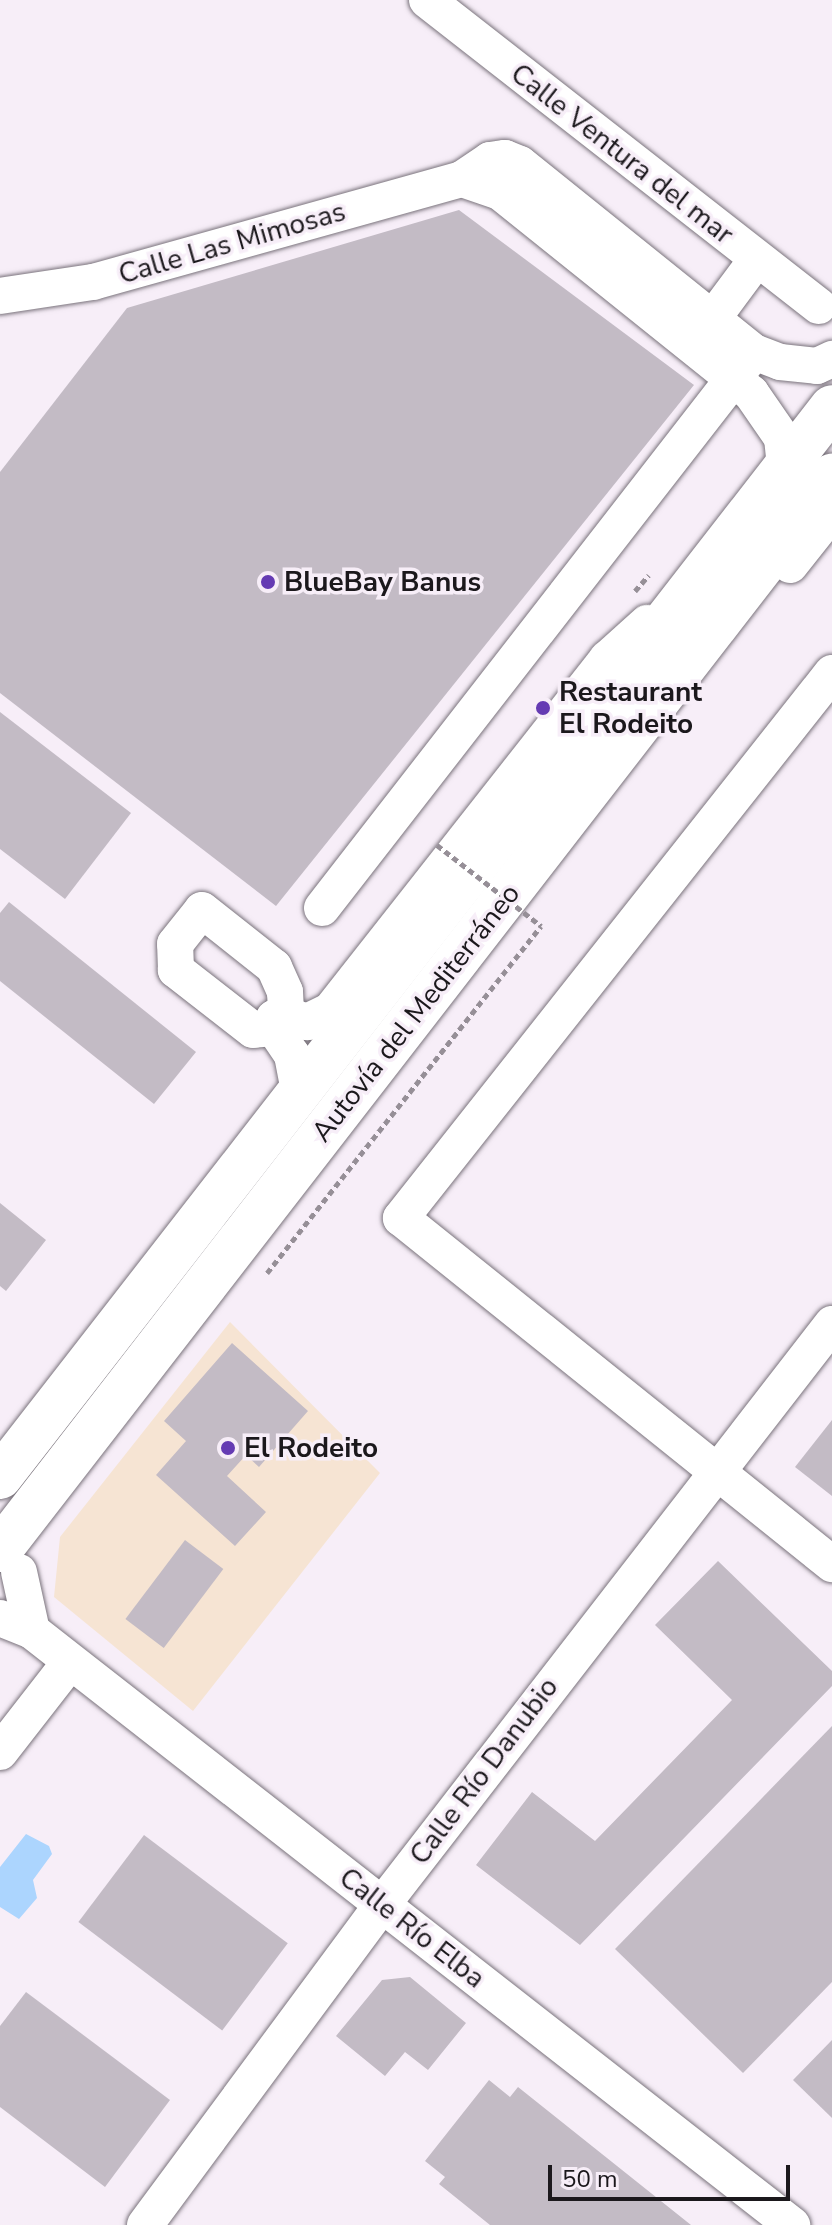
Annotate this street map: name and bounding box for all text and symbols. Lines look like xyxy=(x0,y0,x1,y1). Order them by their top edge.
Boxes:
street label: Calle Ventura del mar xyxy=(504,57,740,251)
street label: Calle Las Mimosas xyxy=(115,195,349,291)
place label: BlueBay Banus xyxy=(284,565,481,599)
marker: BlueBay Banus xyxy=(259,573,277,591)
place label: Restaurant El Rodeito xyxy=(559,675,702,741)
marker: Restaurant El Rodeito xyxy=(534,699,552,717)
street label: Autovía del Mediterráneo xyxy=(305,877,527,1149)
place label: El Rodeito xyxy=(244,1431,378,1465)
marker: El Rodeito xyxy=(219,1439,237,1457)
street label: Calle Río Danubio xyxy=(403,1671,565,1871)
street label: Calle Río Elba xyxy=(333,1861,491,1995)
scale bar xyxy=(552,2149,794,2199)
text: 50 m xyxy=(562,2163,618,2195)

